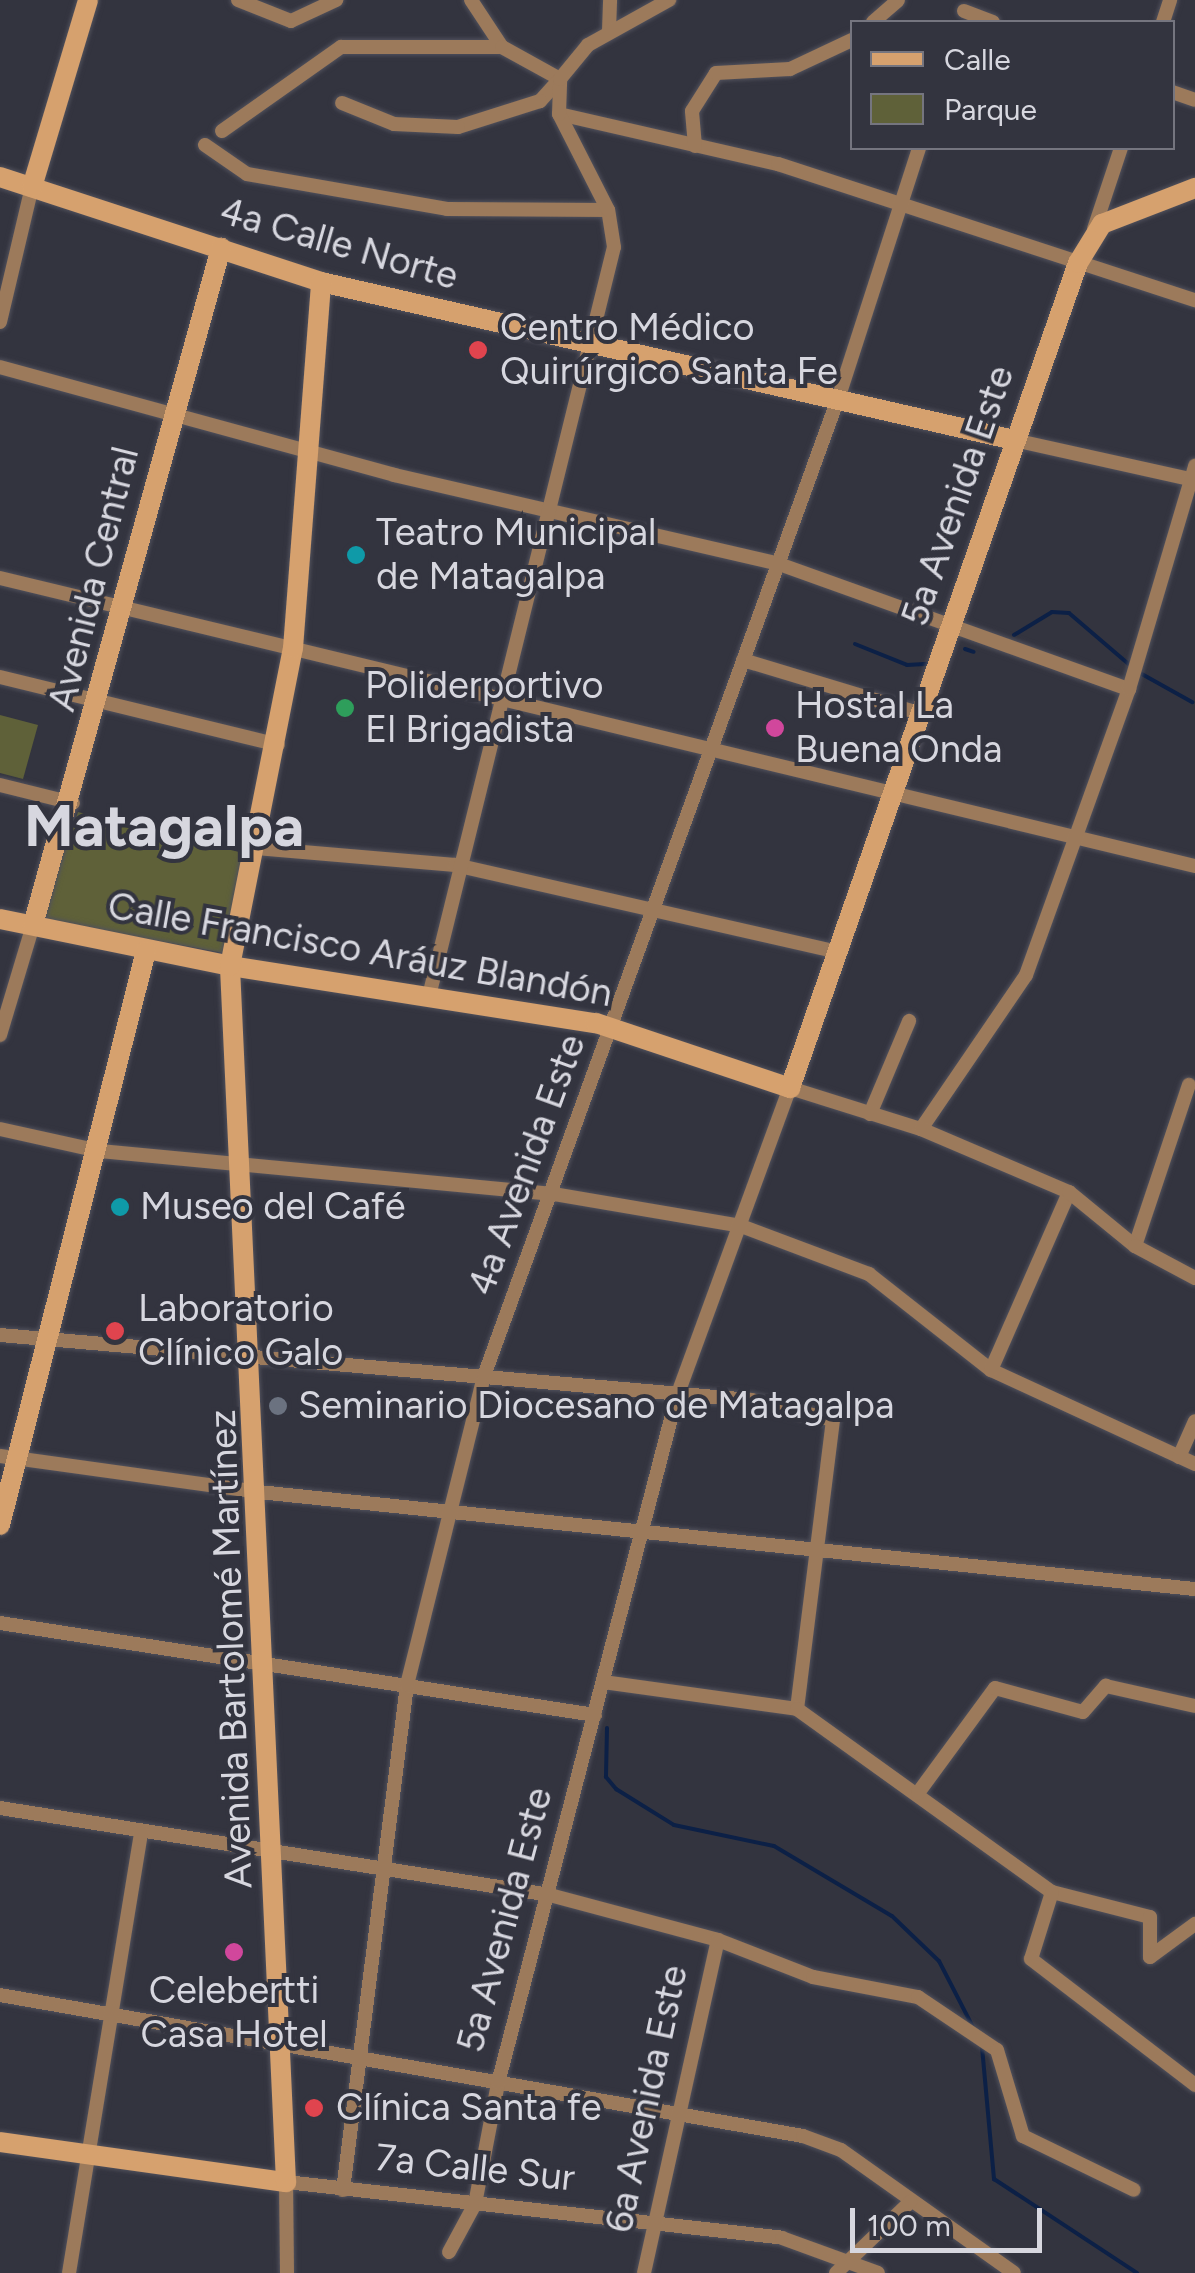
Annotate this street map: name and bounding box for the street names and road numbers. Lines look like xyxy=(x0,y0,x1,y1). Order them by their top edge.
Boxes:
street label: 4a Calle Norte xyxy=(215,188,463,300)
street label: 5a Avenida Este xyxy=(892,360,1024,632)
street label: Avenida Central xyxy=(39,442,149,716)
street label: Calle Francisco Aráuz Blandón xyxy=(104,883,616,1017)
street label: 4a Avenida Este xyxy=(459,1028,595,1302)
street label: Avenida Bartolomé Martínez xyxy=(200,1409,262,1889)
street label: 5a Avenida Este xyxy=(448,1783,562,2057)
street label: 6a Avenida Este xyxy=(596,1961,698,2237)
street label: 7a Calle Sur xyxy=(373,2135,577,2201)

